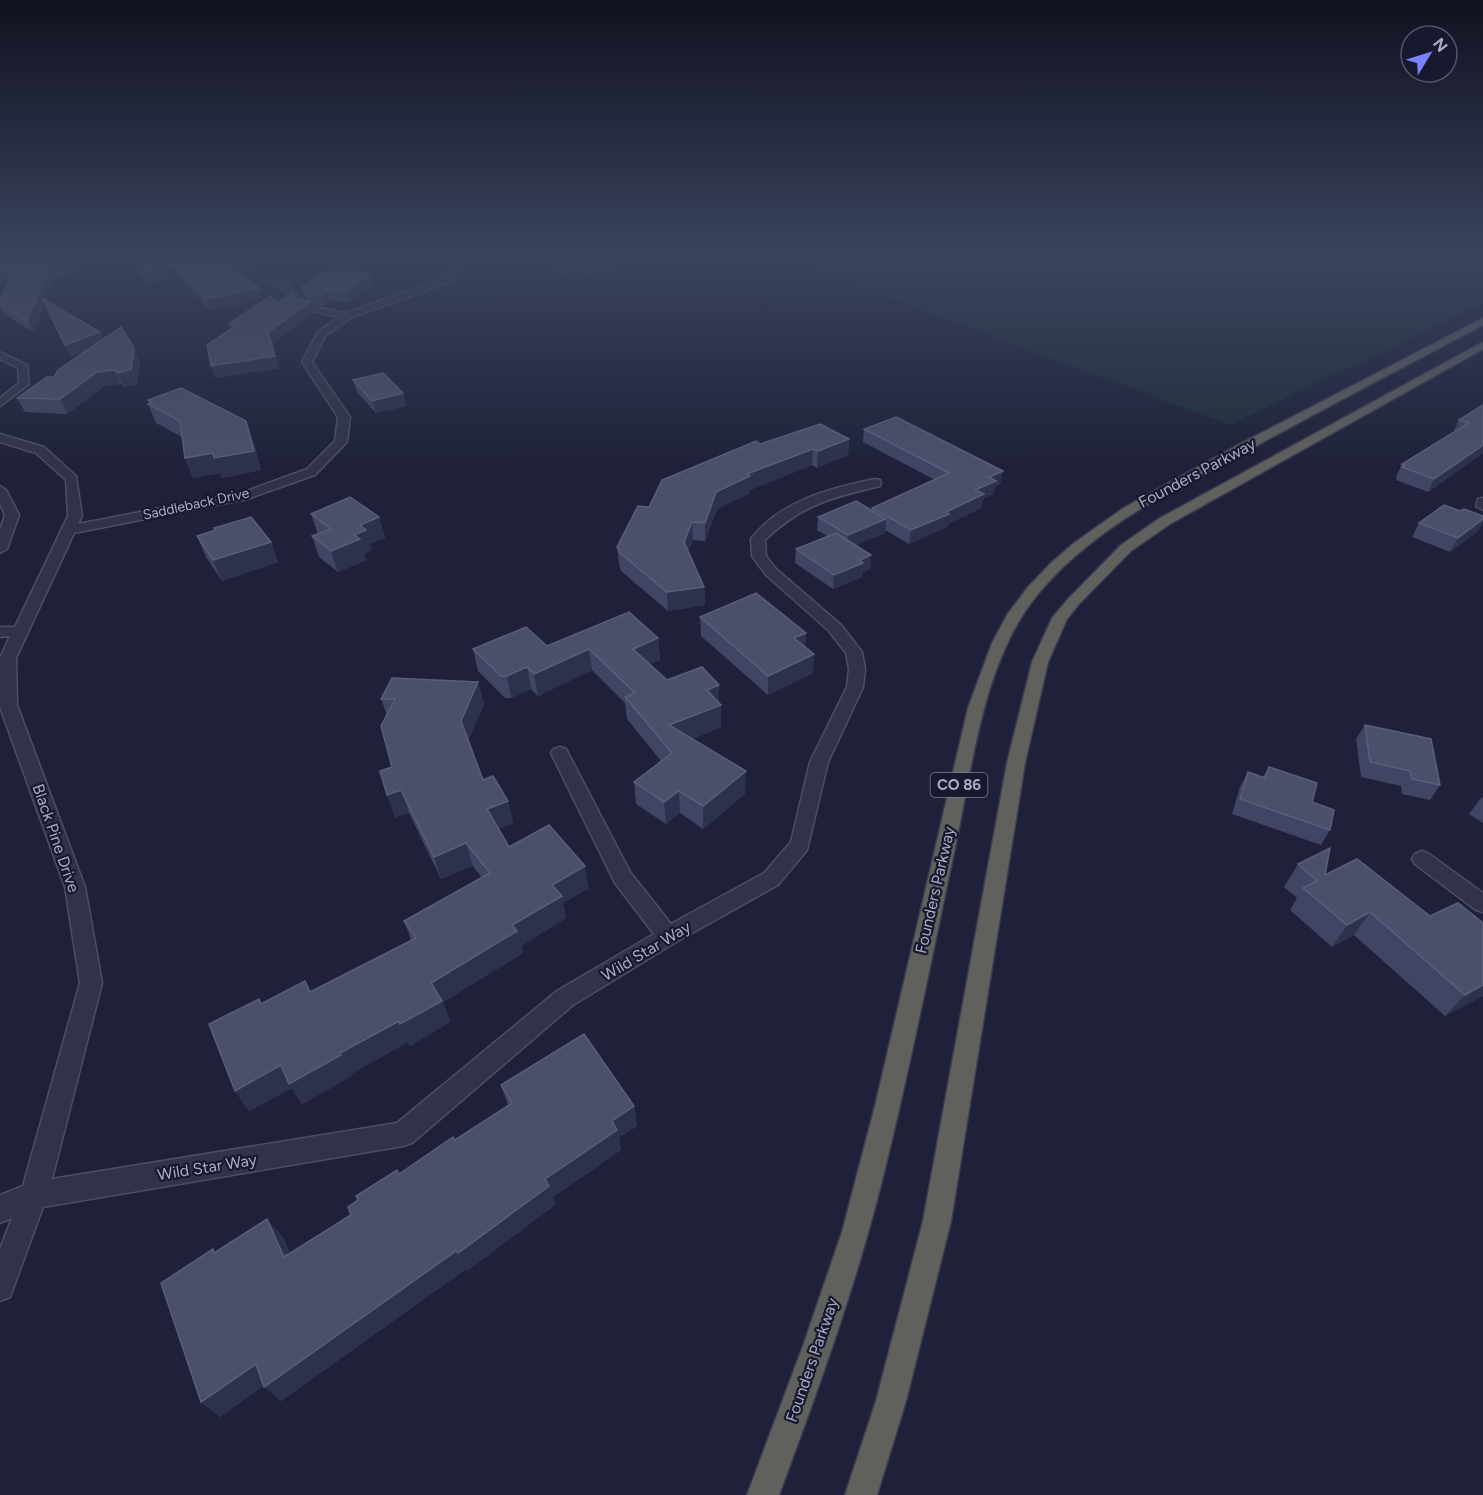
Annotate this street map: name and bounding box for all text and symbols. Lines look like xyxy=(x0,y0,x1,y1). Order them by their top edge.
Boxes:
north arrow xyxy=(1399,24,1459,84)
text: N xyxy=(1429,34,1452,56)
street label: Founders Parkway xyxy=(1135,434,1259,512)
street label: Saddleback Drive xyxy=(141,484,251,524)
road number: CO 86 xyxy=(930,773,988,797)
street label: Black Pine Drive xyxy=(29,781,84,895)
street label: Founders Parkway xyxy=(911,824,959,955)
street label: Wild Star Way xyxy=(598,917,694,985)
street label: Wild Star Way xyxy=(156,1150,259,1184)
street label: Founders Parkway xyxy=(782,1295,842,1425)

